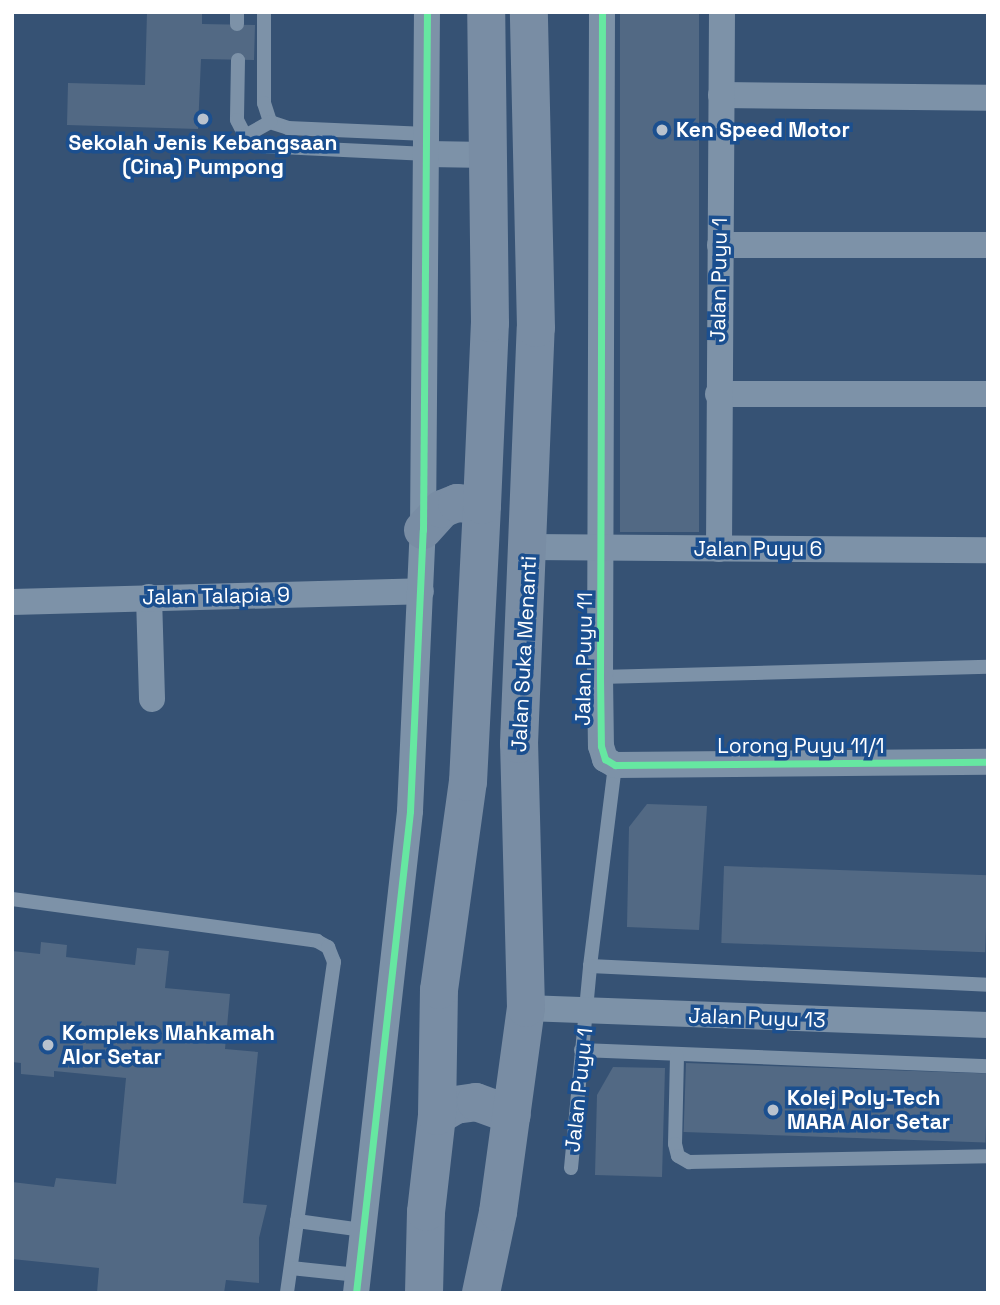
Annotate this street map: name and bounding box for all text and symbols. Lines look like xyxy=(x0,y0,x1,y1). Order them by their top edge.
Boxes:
marker: Sekolah Jenis Kebangsaan (Cina) Pumpong xyxy=(195,111,211,127)
place label: Ken Speed Motor xyxy=(676,117,850,143)
marker: Ken Speed Motor xyxy=(654,122,670,138)
place label: Sekolah Jenis Kebangsaan (Cina) Pumpong xyxy=(69,130,337,180)
street label: Jalan Puyu 1 xyxy=(705,217,733,343)
street label: Jalan Puyu 6 xyxy=(694,536,822,562)
street label: Jalan Suka Menanti xyxy=(506,555,542,753)
street label: Jalan Talapia 9 xyxy=(142,582,290,610)
street label: Jalan Puyu 11 xyxy=(570,592,598,726)
street label: Lorong Puyu 11/1 xyxy=(717,733,885,759)
street label: Jalan Puyu 13 xyxy=(688,1003,826,1033)
place label: Kompleks Mahkamah Alor Setar xyxy=(62,1020,275,1070)
street label: Jalan Puyu 1 xyxy=(560,1027,598,1153)
marker: Kompleks Mahkamah Alor Setar xyxy=(40,1037,56,1053)
place label: Kolej Poly-Tech MARA Alor Setar xyxy=(787,1085,951,1135)
marker: Kolej Poly-Tech MARA Alor Setar xyxy=(765,1102,781,1118)

